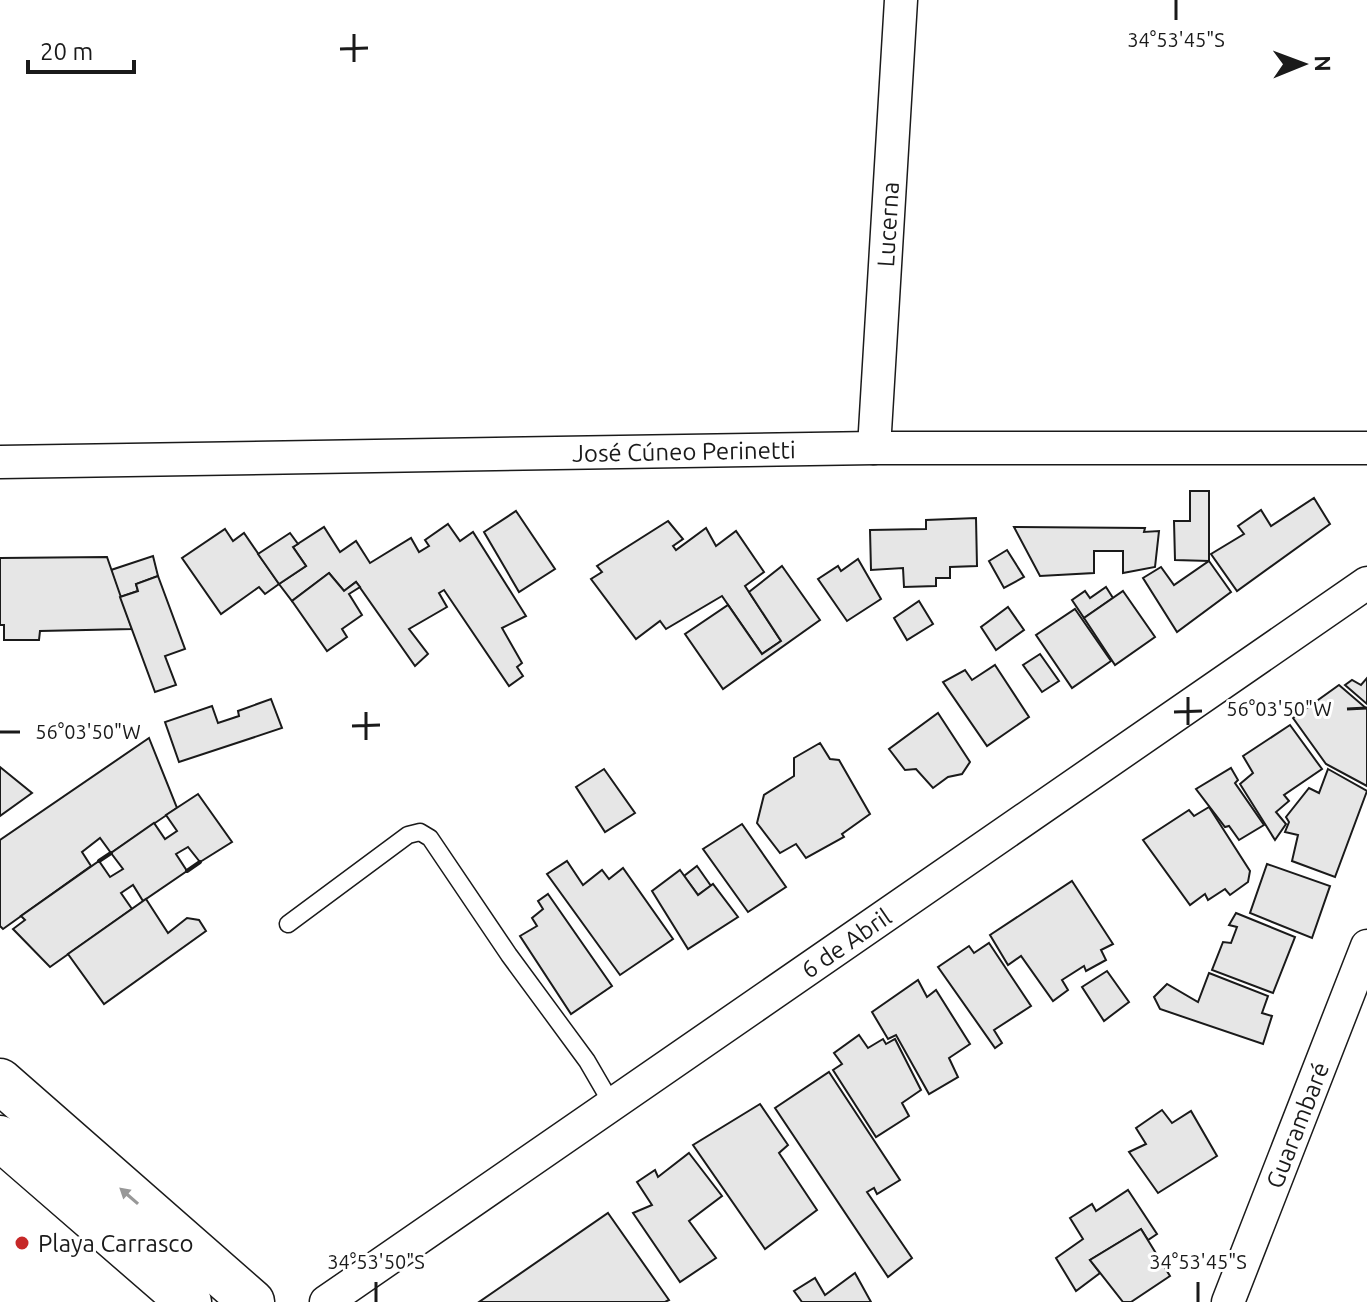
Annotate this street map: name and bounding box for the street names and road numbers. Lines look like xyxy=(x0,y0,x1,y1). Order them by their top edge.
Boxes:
street label: Lucerna xyxy=(871,181,904,268)
street label: José Cúneo Perinetti xyxy=(572,436,796,466)
street label: 6 de Abril xyxy=(796,903,896,983)
street label: Guarambaré xyxy=(1260,1058,1334,1192)

